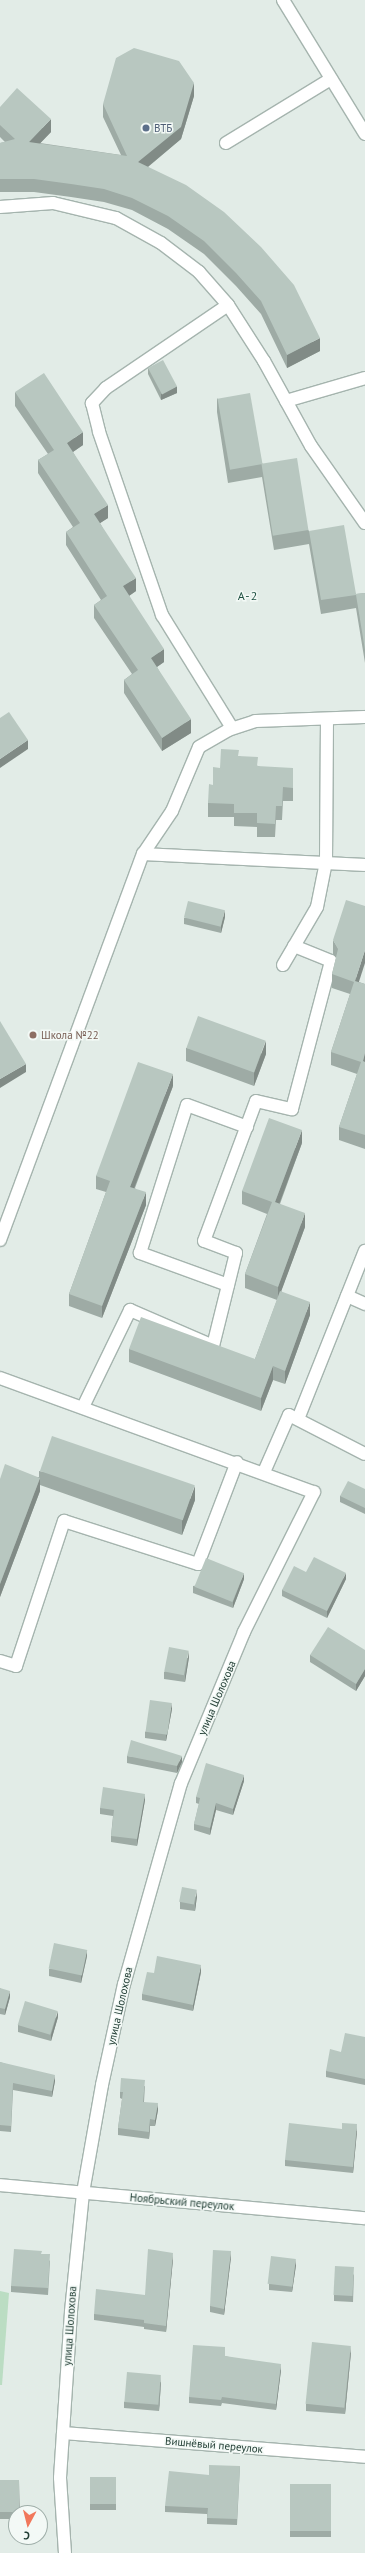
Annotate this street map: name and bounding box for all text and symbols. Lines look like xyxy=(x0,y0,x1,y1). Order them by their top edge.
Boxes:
place label: ВТБ xyxy=(154,121,172,135)
marker: ВТБ xyxy=(141,123,151,133)
district label: А-2 xyxy=(238,589,258,603)
place label: Школа №22 xyxy=(41,1028,99,1042)
marker: Школа №22 xyxy=(28,1030,38,1040)
street label: улица Шолохова xyxy=(195,1659,239,1737)
street label: улица Шолохова xyxy=(105,1966,135,2046)
street label: Ноябрьский переулок xyxy=(129,2191,235,2213)
street label: улица Шолохова xyxy=(61,2286,79,2366)
street label: Вишнёвый переулок xyxy=(164,2434,264,2456)
north arrow xyxy=(8,2505,48,2545)
text: С xyxy=(23,2529,31,2543)

